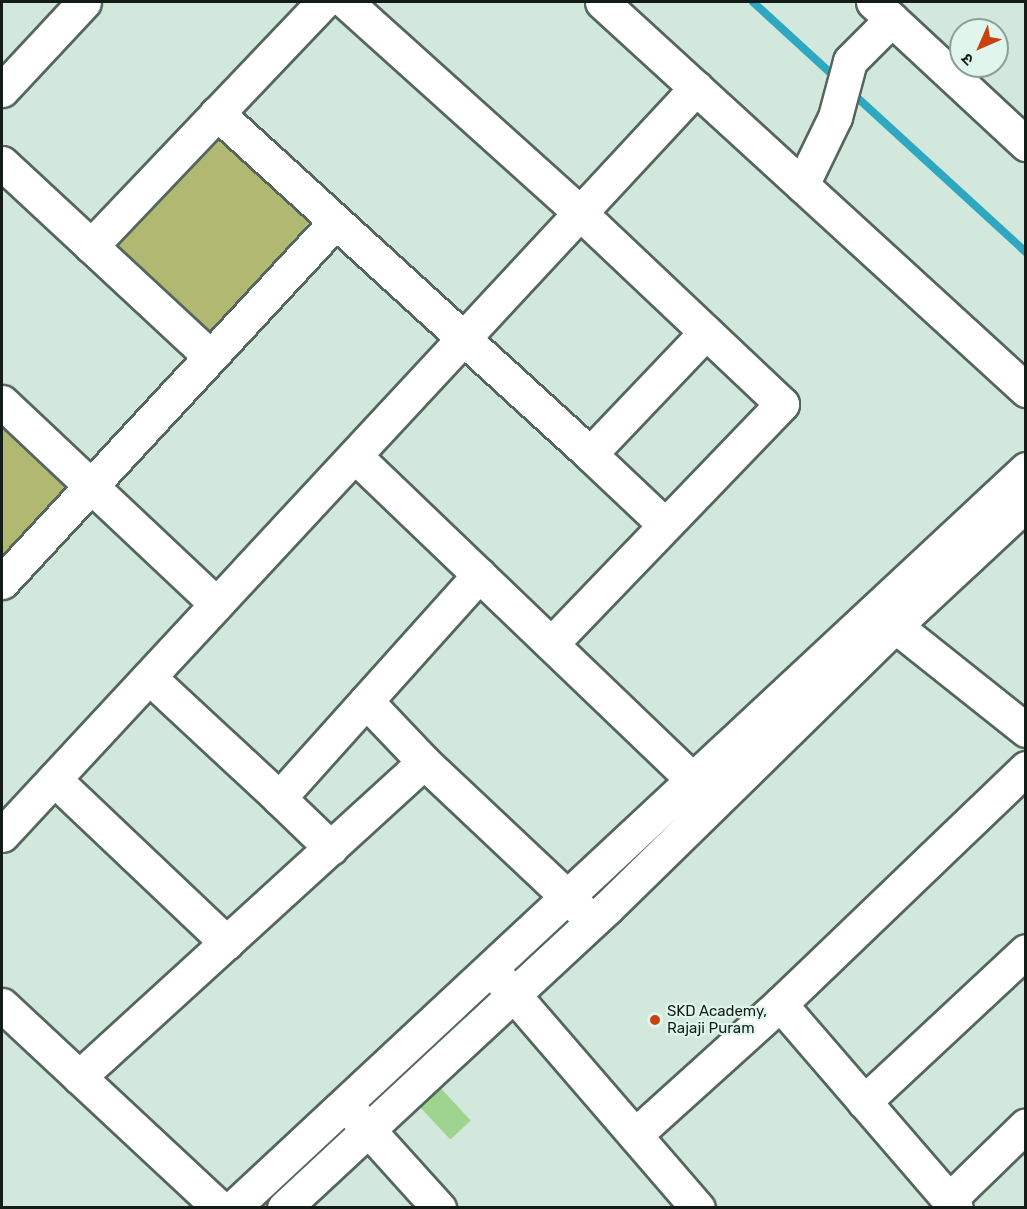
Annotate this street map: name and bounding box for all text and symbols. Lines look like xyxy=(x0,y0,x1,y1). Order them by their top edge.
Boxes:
north arrow xyxy=(949,18,1009,78)
text: उ xyxy=(957,50,977,70)
place label: SKD Academy, Rajaji Puram xyxy=(667,1002,767,1037)
marker: SKD Academy, Rajaji Puram xyxy=(648,1013,662,1027)

